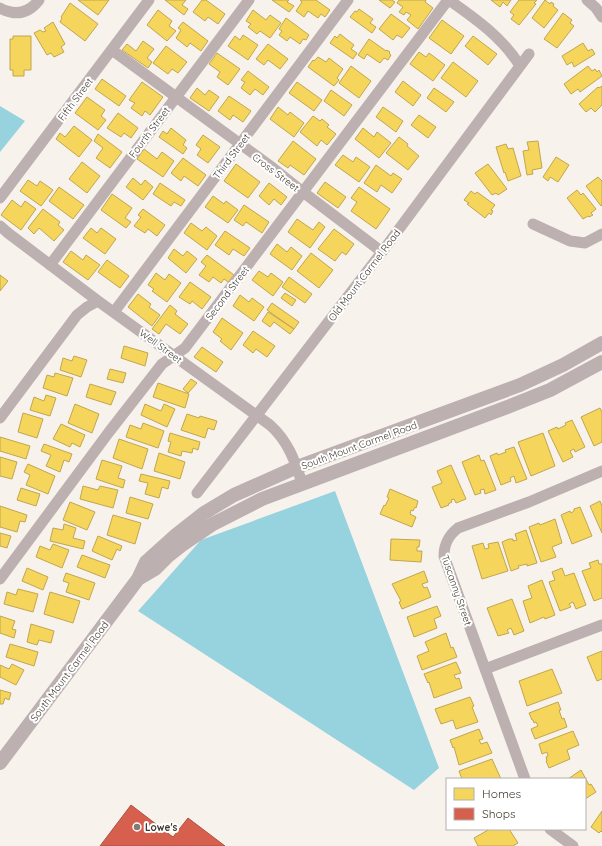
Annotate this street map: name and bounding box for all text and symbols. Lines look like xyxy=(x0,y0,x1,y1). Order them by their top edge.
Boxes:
street label: Fifth Street xyxy=(55,75,96,123)
street label: Fourth Street xyxy=(126,104,173,160)
street label: Third Street xyxy=(210,131,253,182)
street label: Cross Street xyxy=(250,150,302,195)
street label: Old Mount Carmel Road xyxy=(326,227,403,324)
street label: Second Street xyxy=(203,263,252,323)
street label: Well Street xyxy=(137,327,185,367)
street label: South Mount Carmel Road xyxy=(300,418,419,472)
street label: Tuscanny Street xyxy=(438,553,475,628)
street label: South Mount Carmel Road xyxy=(27,619,111,724)
legend xyxy=(446,778,586,830)
text: Homes xyxy=(482,786,522,801)
text: Shops xyxy=(482,806,516,821)
place label: Lowe's xyxy=(145,821,178,834)
marker: Lowe's xyxy=(132,822,142,832)

